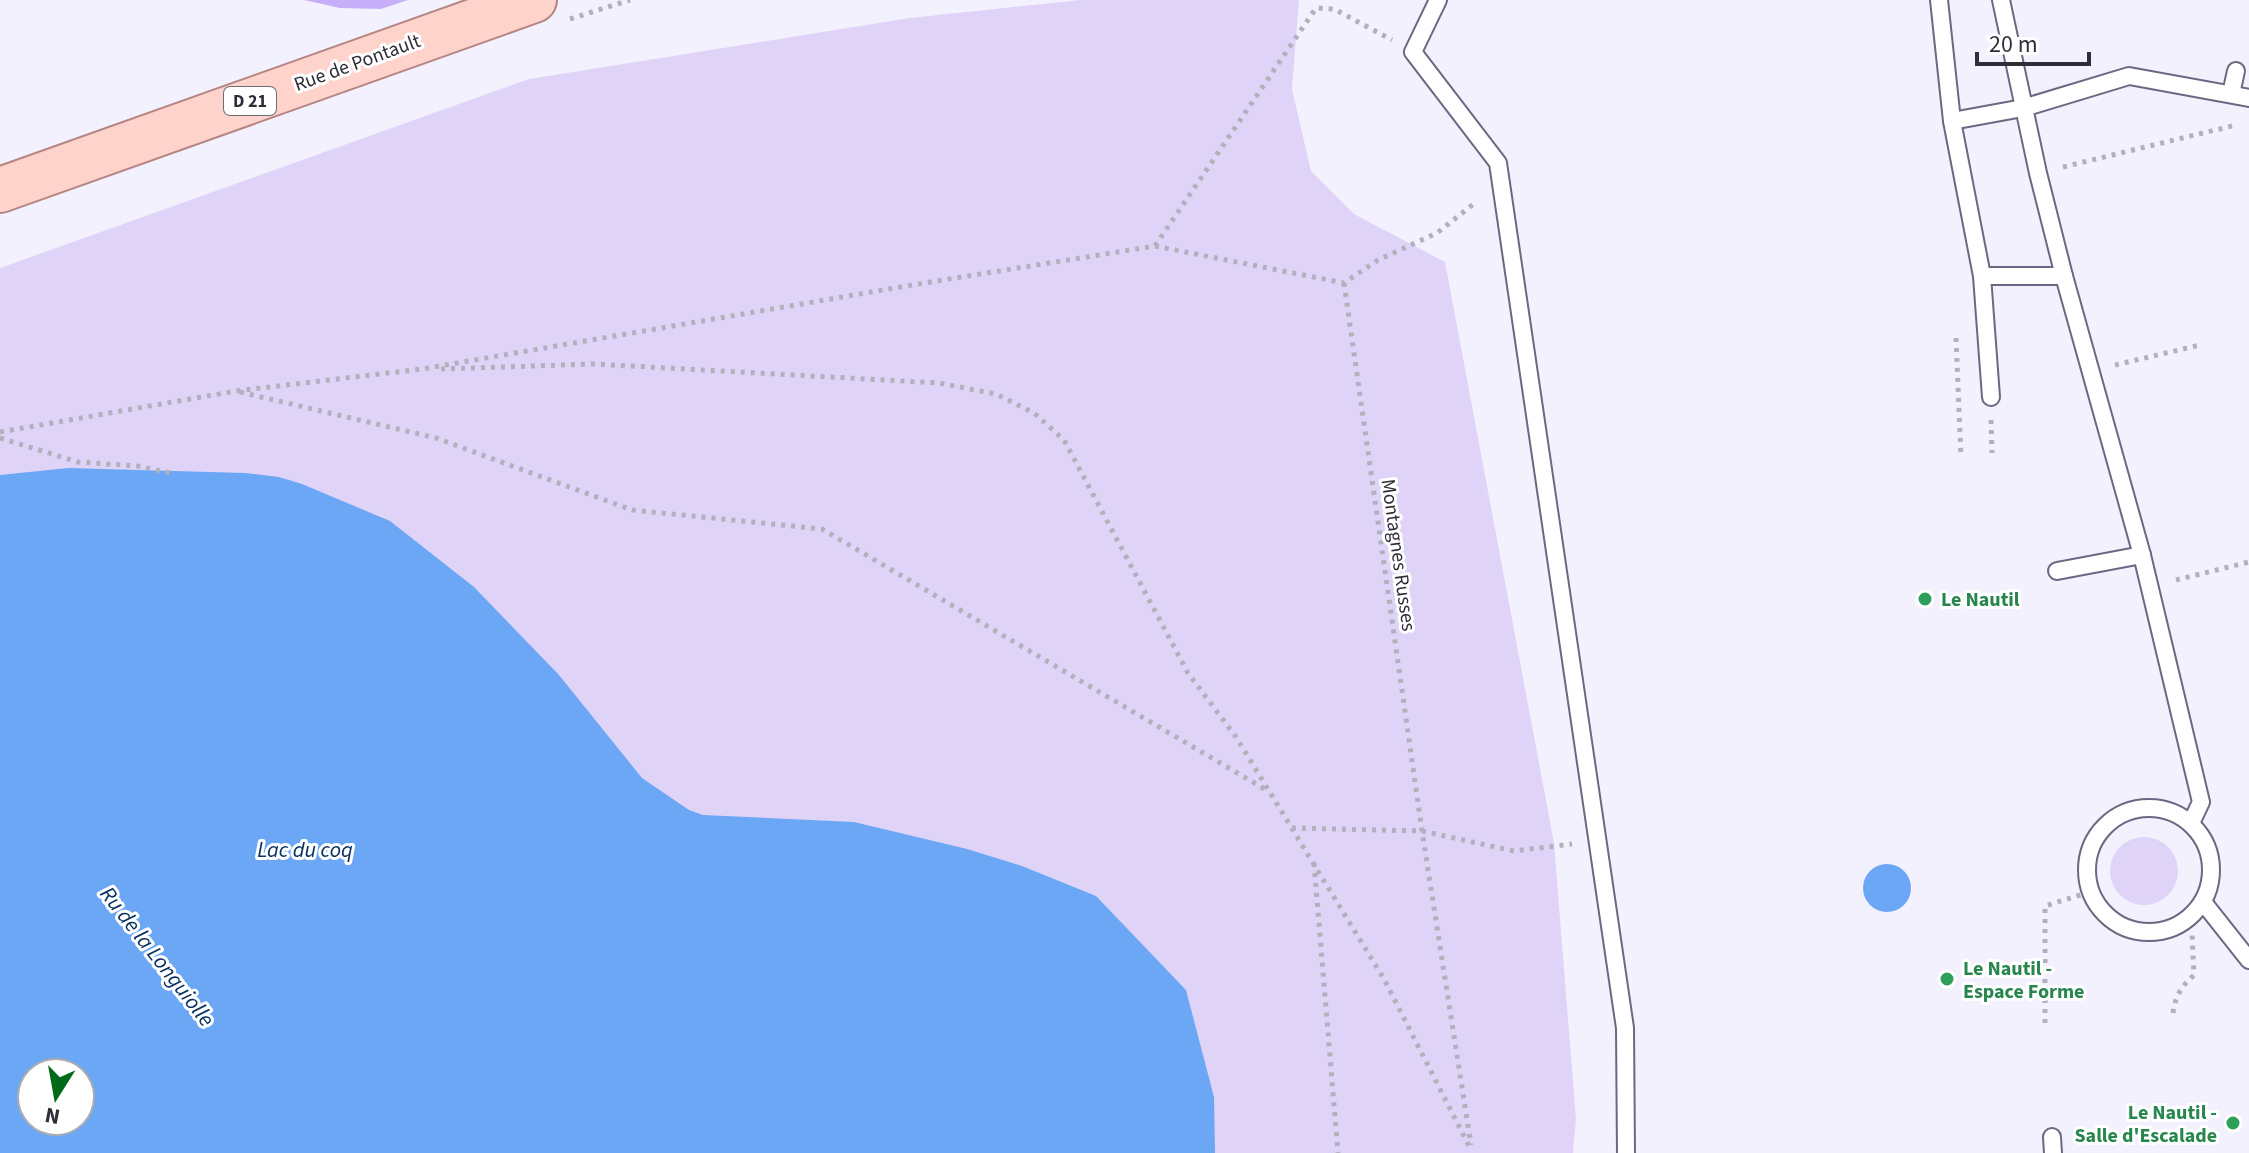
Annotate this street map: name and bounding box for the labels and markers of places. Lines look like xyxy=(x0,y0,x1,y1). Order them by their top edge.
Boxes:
place label: Le Nautil xyxy=(1941,586,2020,614)
marker: Le Nautil xyxy=(1916,590,1934,608)
place label: Le Nautil - Espace Forme xyxy=(1963,955,2084,1006)
marker: Le Nautil - Espace Forme xyxy=(1938,970,1956,988)
place label: Le Nautil - Salle d'Escalade xyxy=(2074,1099,2217,1150)
marker: Le Nautil - Salle d'Escalade xyxy=(2224,1114,2242,1132)

